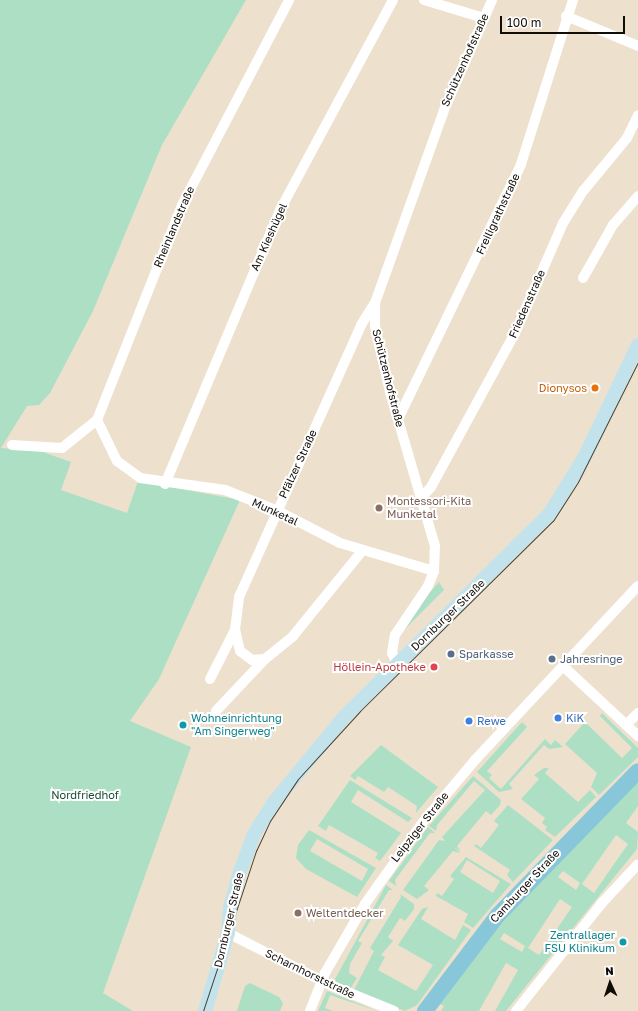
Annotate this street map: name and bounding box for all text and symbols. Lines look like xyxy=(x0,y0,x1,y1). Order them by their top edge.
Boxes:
scale bar xyxy=(502,8,627,34)
street label: Schützenhofstraße xyxy=(439,11,491,109)
text: 100 m xyxy=(507,15,541,30)
street label: Freiligrathstraße xyxy=(473,171,523,257)
street label: Rheinlandstraße xyxy=(151,184,197,270)
street label: Am Kieshügel xyxy=(248,201,290,273)
street label: Friedenstraße xyxy=(506,268,548,340)
street label: Schützenhofstraße xyxy=(369,328,407,428)
place label: Dionysos xyxy=(539,381,587,395)
marker: Dionysos xyxy=(590,383,600,393)
street label: Pfälzer Straße xyxy=(276,428,320,500)
place label: Montessori-Kita Munketal xyxy=(387,495,471,521)
street label: Munketal xyxy=(250,496,300,528)
marker: Montessori-Kita Munketal xyxy=(374,503,384,513)
street label: Dornburger Straße xyxy=(408,576,488,654)
place label: Sparkasse xyxy=(459,647,514,661)
marker: Sparkasse xyxy=(446,649,456,659)
place label: Jahresringe xyxy=(560,652,623,666)
marker: Jahresringe xyxy=(547,654,557,664)
place label: Höllein-Apotheke xyxy=(333,660,426,674)
marker: Höllein-Apotheke xyxy=(429,662,439,672)
place label: KiK xyxy=(566,711,584,725)
place label: Wohneinrichtung "Am Singerweg" xyxy=(191,712,282,738)
marker: KiK xyxy=(553,713,563,723)
place label: Rewe xyxy=(477,714,506,728)
marker: Rewe xyxy=(464,716,474,726)
marker: Wohneinrichtung "Am Singerweg" xyxy=(178,720,188,730)
park label: Nordfriedhof xyxy=(51,788,119,802)
street label: Leipziger Straße xyxy=(389,789,451,865)
street label: Camburger Straße xyxy=(488,847,562,925)
street label: Dornburger Straße xyxy=(212,871,246,969)
place label: Weltentdecker xyxy=(306,906,383,920)
marker: Weltentdecker xyxy=(293,908,303,918)
place label: Zentrallager FSU Klinikum xyxy=(544,929,615,955)
marker: Zentrallager FSU Klinikum xyxy=(618,937,628,947)
street label: Scharnhorststraße xyxy=(263,947,357,1001)
north arrow xyxy=(590,963,630,1003)
text: N xyxy=(605,964,614,977)

